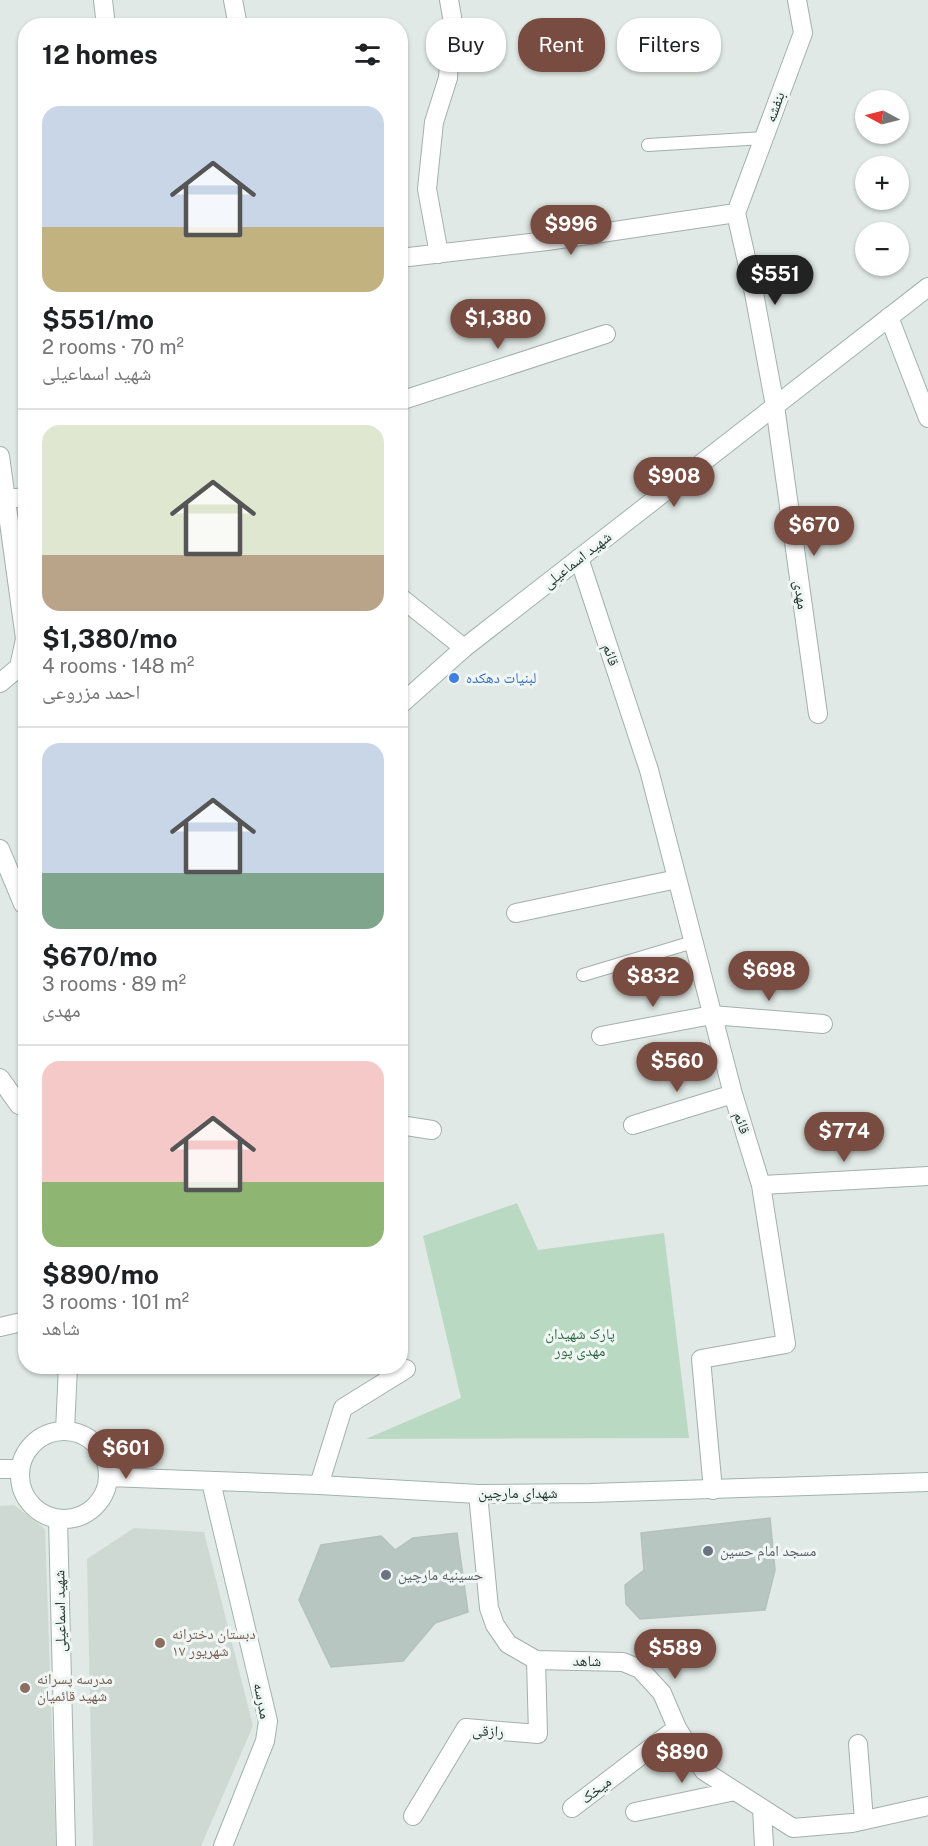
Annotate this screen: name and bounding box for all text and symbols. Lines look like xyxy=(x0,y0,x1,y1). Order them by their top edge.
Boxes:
chip: Buy xyxy=(426,18,506,72)
chip: Rent xyxy=(518,18,605,72)
chip: Filters xyxy=(617,18,721,72)
icon: filters xyxy=(351,38,384,71)
text: 12 homes xyxy=(42,39,158,70)
street label: بنفشه xyxy=(761,89,788,124)
north arrow xyxy=(855,90,909,144)
map controls xyxy=(855,90,909,276)
icon: home xyxy=(159,145,267,253)
button: + xyxy=(855,156,909,210)
pin: $996 xyxy=(535,205,607,256)
text: $996 xyxy=(544,212,598,236)
button: − xyxy=(855,222,909,276)
pin: $551 xyxy=(739,255,811,306)
text: $551 xyxy=(750,262,800,286)
pin: $1,380 xyxy=(449,299,547,350)
text: $551/mo xyxy=(42,304,154,335)
text: $1,380 xyxy=(464,306,532,330)
text: 2 rooms · 70 m² xyxy=(42,335,184,359)
text: شهید اسماعیلی xyxy=(42,361,152,385)
pin: $908 xyxy=(638,457,710,508)
icon: home xyxy=(159,464,267,572)
text: $908 xyxy=(648,464,700,488)
pin: $670 xyxy=(778,506,850,557)
text: $670 xyxy=(788,513,840,537)
street label: شهید اسماعیلی xyxy=(539,528,616,593)
street label: مهدی xyxy=(789,579,812,611)
text: $1,380/mo xyxy=(42,623,178,654)
street label: قائم xyxy=(598,642,623,669)
text: 4 rooms · 148 m² xyxy=(42,654,194,678)
place label: لبنیات دهکده xyxy=(466,669,536,686)
marker: لبنیات دهکده xyxy=(447,671,461,685)
text: احمد مزروعی xyxy=(42,680,140,704)
icon: home xyxy=(159,782,267,890)
text: $670/mo xyxy=(42,941,157,972)
pin: $698 xyxy=(733,951,805,1002)
pin: $832 xyxy=(617,957,689,1008)
text: $698 xyxy=(742,958,796,982)
text: $832 xyxy=(627,964,679,988)
text: 3 rooms · 89 m² xyxy=(42,972,186,996)
text: مهدی xyxy=(42,998,81,1022)
pin: $560 xyxy=(641,1042,713,1093)
text: $560 xyxy=(650,1049,704,1073)
icon: home xyxy=(159,1100,267,1208)
street label: قائم xyxy=(729,1110,754,1137)
pin: $774 xyxy=(808,1112,880,1163)
text: $774 xyxy=(818,1119,870,1143)
text: $890/mo xyxy=(42,1259,159,1290)
text: 3 rooms · 101 m² xyxy=(42,1290,189,1314)
text: شاهد xyxy=(42,1316,80,1340)
park label: پارک شهیدان مهدی پور xyxy=(545,1325,615,1361)
pin: $601 xyxy=(90,1429,162,1480)
text: $601 xyxy=(102,1436,150,1460)
street label: شهدای مارچین xyxy=(478,1484,558,1503)
place label: مسجد امام حسین xyxy=(720,1542,817,1561)
marker: مسجد امام حسین xyxy=(701,1544,715,1558)
place label: حسینیه مارچین xyxy=(398,1566,484,1585)
marker: حسینیه مارچین xyxy=(379,1568,393,1582)
street label: شهید اسماعیلی xyxy=(50,1570,71,1652)
place label: دبستان دخترانه ۱۷ شهریور xyxy=(172,1625,256,1660)
pin: $589 xyxy=(639,1629,711,1680)
marker: دبستان دخترانه ۱۷ شهریور xyxy=(153,1636,167,1650)
text: $589 xyxy=(648,1636,702,1660)
street label: شاهد xyxy=(573,1652,601,1669)
place label: مدرسه پسرانه شهید قائمیان xyxy=(37,1670,113,1706)
marker: مدرسه پسرانه شهید قائمیان xyxy=(18,1681,32,1695)
street label: مدرسه xyxy=(250,1681,274,1721)
street label: رازقی xyxy=(472,1721,505,1742)
pin: $890 xyxy=(646,1733,718,1784)
text: $890 xyxy=(656,1740,708,1764)
street label: میخک xyxy=(577,1772,615,1807)

